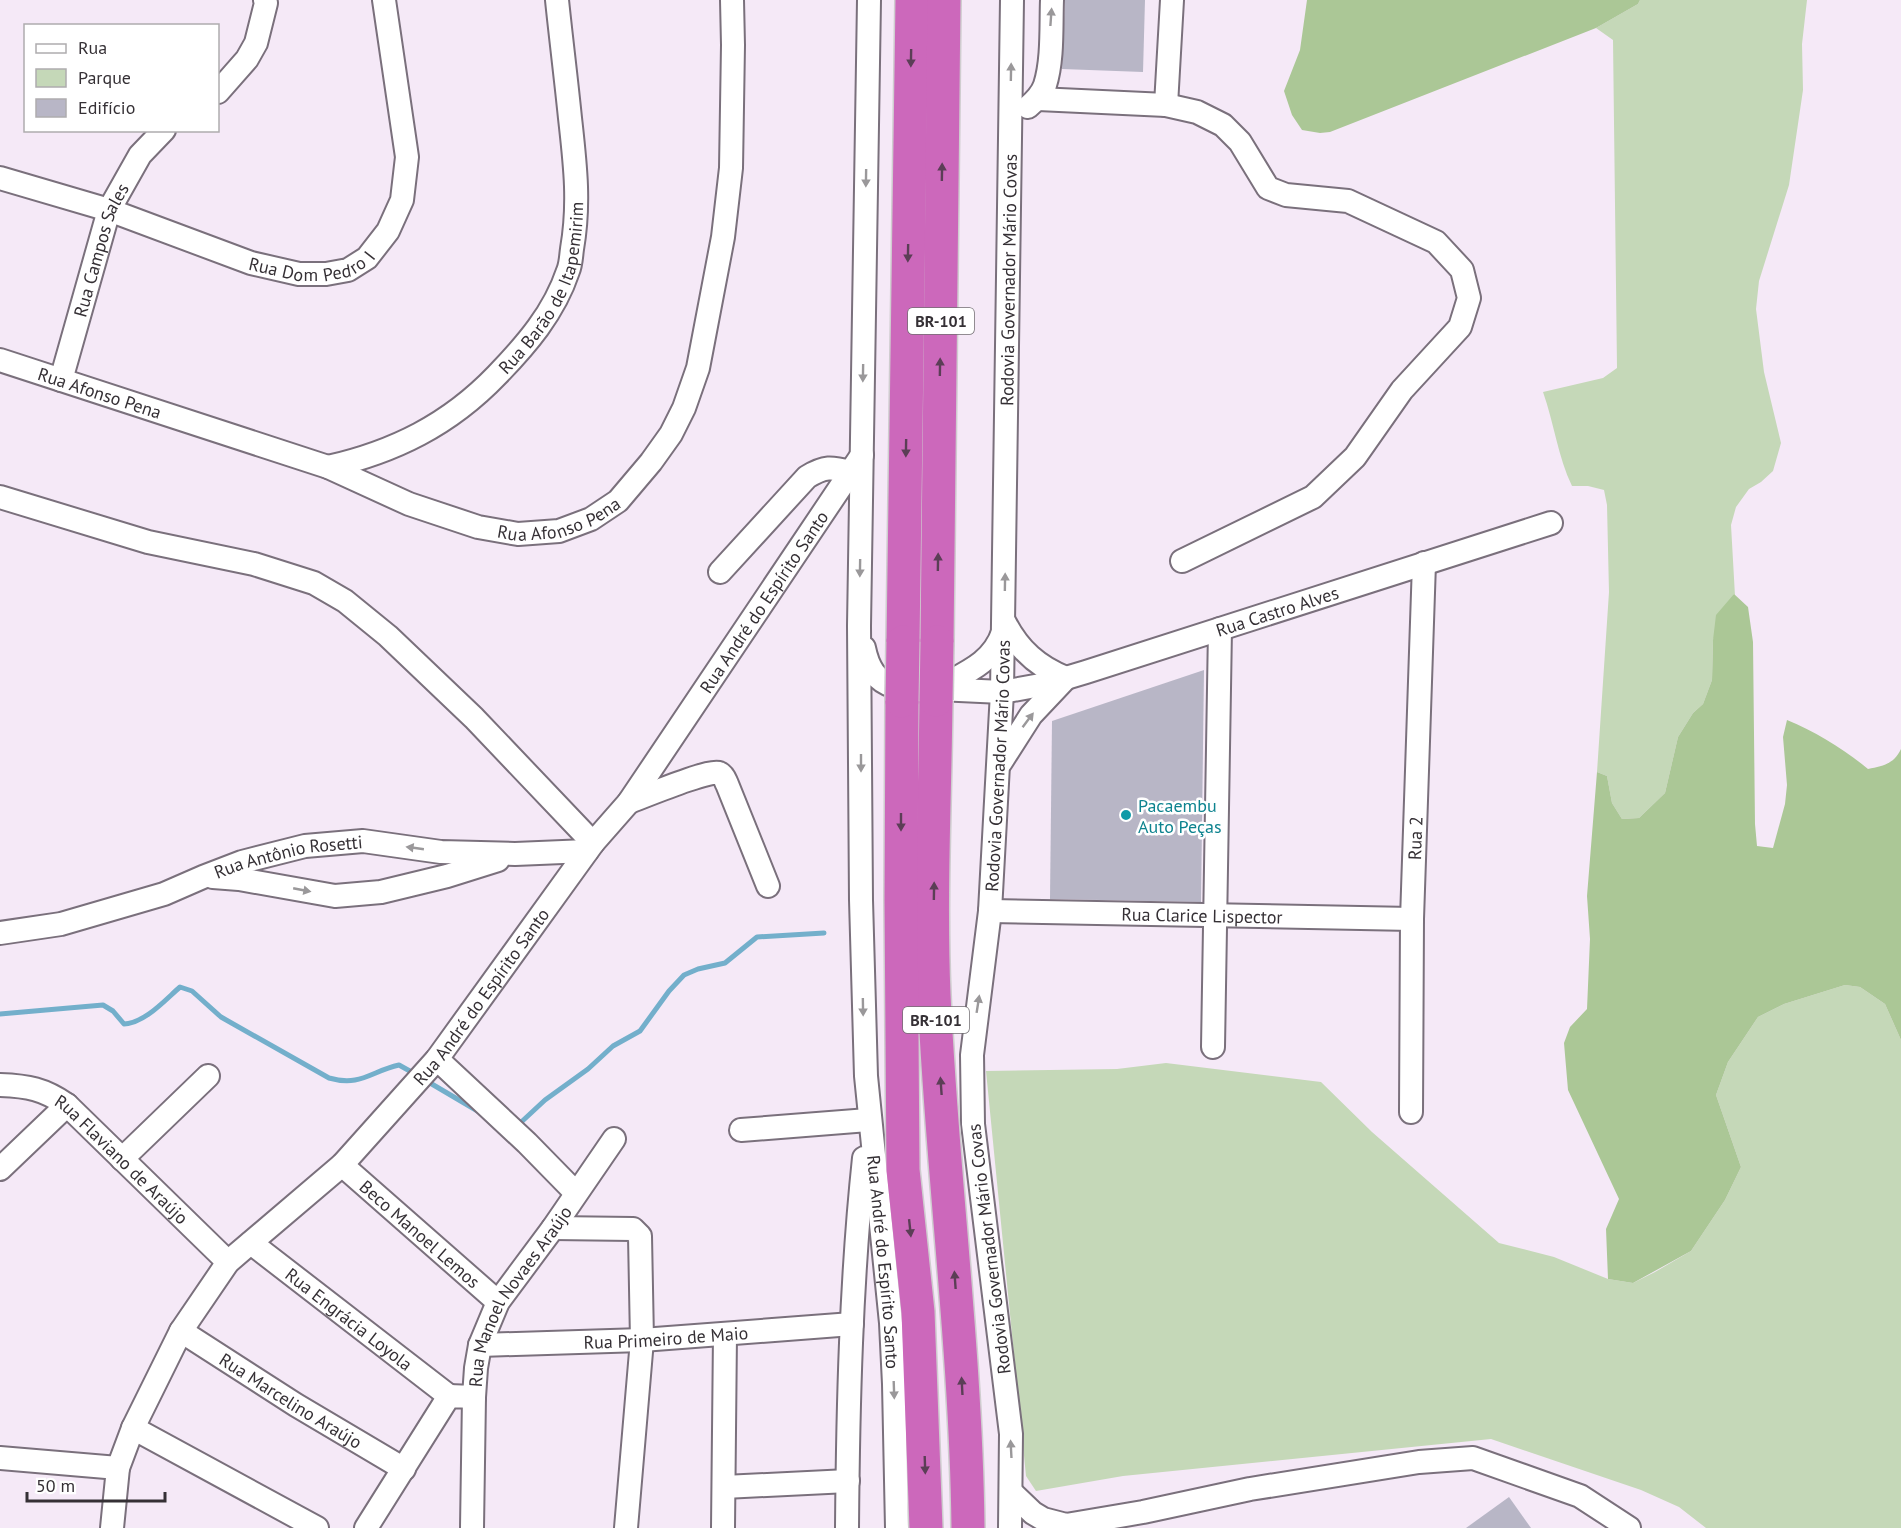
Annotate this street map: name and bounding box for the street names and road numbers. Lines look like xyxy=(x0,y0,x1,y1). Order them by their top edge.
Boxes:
street label: Rodovia Governador Mário Covas xyxy=(995,154,1021,406)
street label: Rua Campos Sales xyxy=(68,179,133,320)
street label: Rua Barão de Itapemirim xyxy=(493,201,588,378)
street label: Rua Dom Pedro I xyxy=(247,246,380,286)
road number: BR-101 xyxy=(908,308,974,334)
street label: Rua Afonso Pena xyxy=(35,362,164,423)
street label: Rua Afonso Pena xyxy=(496,491,624,545)
street label: Rua André do Espírito Santo xyxy=(694,506,833,697)
street label: Rua Castro Alves xyxy=(1213,580,1341,641)
street label: Rodovia Governador Mário Covas xyxy=(980,640,1014,892)
street label: Rua 2 xyxy=(1402,816,1427,860)
street label: Rua Antônio Rosetti xyxy=(211,830,363,883)
street label: Rua Clarice Lispector xyxy=(1121,902,1283,928)
street label: Rua André do Espírito Santo xyxy=(408,903,554,1090)
road number: BR-101 xyxy=(903,1007,969,1033)
street label: Rua Flaviano de Araújo xyxy=(51,1089,193,1229)
street label: Rodovia Governador Mário Covas xyxy=(962,1123,1016,1375)
street label: Rua André do Espírito Santo xyxy=(863,1154,905,1369)
street label: Beco Manoel Lemos xyxy=(355,1175,485,1293)
street label: Rua Manoel Novaes Araújo xyxy=(463,1201,576,1388)
street label: Rua Engrácia Loyola xyxy=(281,1262,417,1375)
street label: Rua Primeiro de Maio xyxy=(583,1320,749,1353)
street label: Rua Marcelino Araújo xyxy=(215,1347,367,1453)

